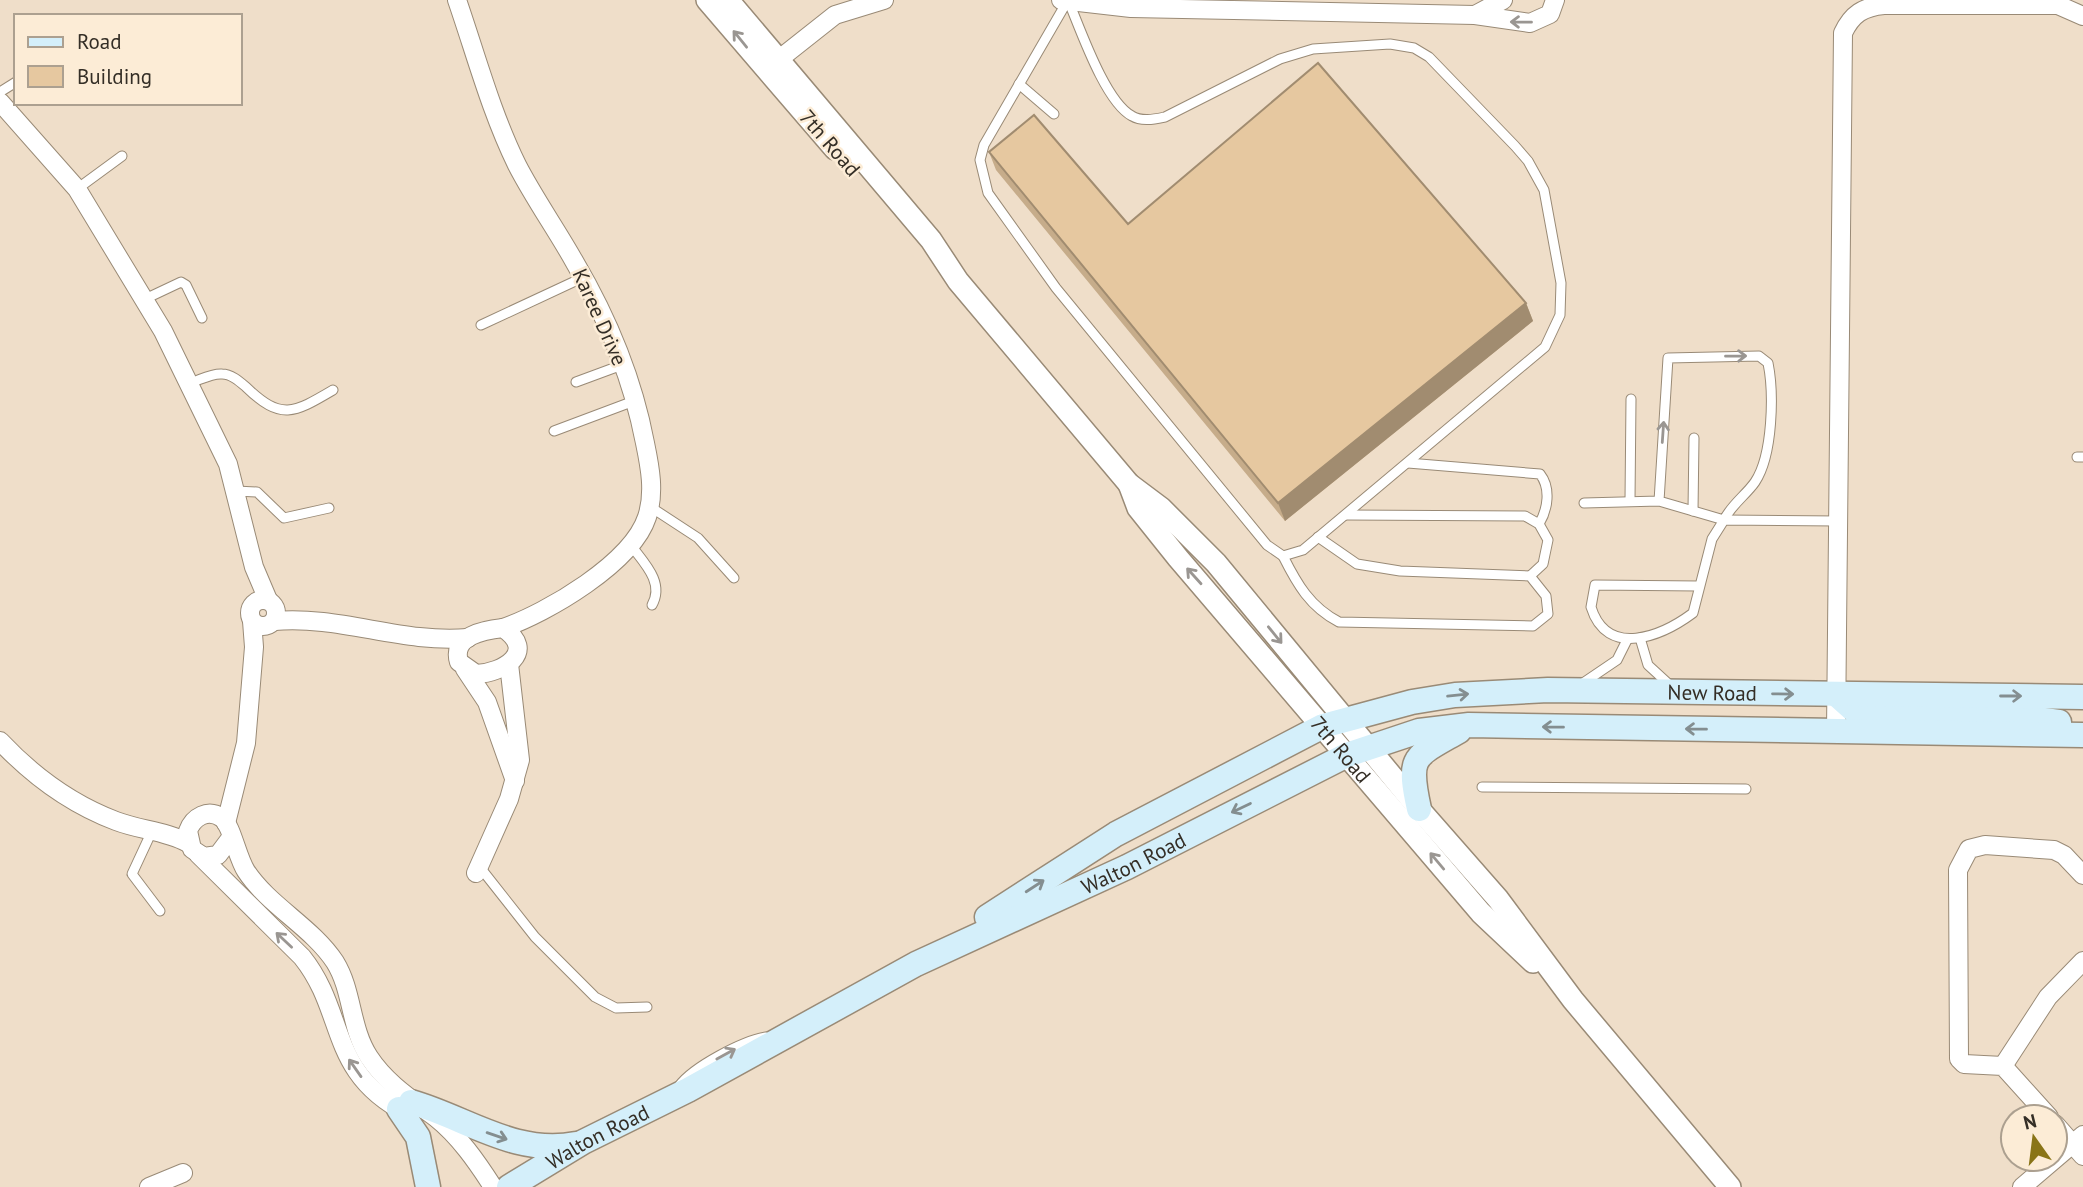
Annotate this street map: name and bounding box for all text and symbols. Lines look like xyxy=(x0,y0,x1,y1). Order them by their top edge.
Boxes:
legend xyxy=(14,14,242,105)
one-way arrow xyxy=(1510,15,1533,29)
text: Road xyxy=(77,28,121,55)
one-way arrow xyxy=(732,31,747,49)
text: Building xyxy=(77,63,152,90)
street label: 7th Road xyxy=(794,104,866,182)
street label: Karee Drive xyxy=(567,264,633,370)
one-way arrow xyxy=(1724,349,1747,363)
one-way arrow xyxy=(1657,422,1670,444)
one-way arrow xyxy=(1186,567,1202,585)
one-way arrow xyxy=(1268,625,1283,643)
street label: New Road xyxy=(1667,678,1757,706)
one-way arrow xyxy=(1771,687,1794,701)
one-way arrow xyxy=(1446,688,1469,701)
one-way arrow xyxy=(1999,689,2022,703)
street label: 7th Road xyxy=(1305,710,1377,788)
one-way arrow xyxy=(1542,720,1565,734)
one-way arrow xyxy=(1685,723,1708,736)
one-way arrow xyxy=(1231,801,1252,815)
street label: Walton Road xyxy=(1077,826,1190,900)
one-way arrow xyxy=(1429,853,1445,871)
one-way arrow xyxy=(1025,879,1044,894)
one-way arrow xyxy=(276,932,293,949)
one-way arrow xyxy=(715,1047,735,1061)
one-way arrow xyxy=(348,1059,363,1078)
street label: Walton Road xyxy=(541,1098,653,1175)
north arrow xyxy=(1999,1103,2069,1173)
text: N xyxy=(2021,1108,2039,1135)
one-way arrow xyxy=(485,1131,507,1143)

